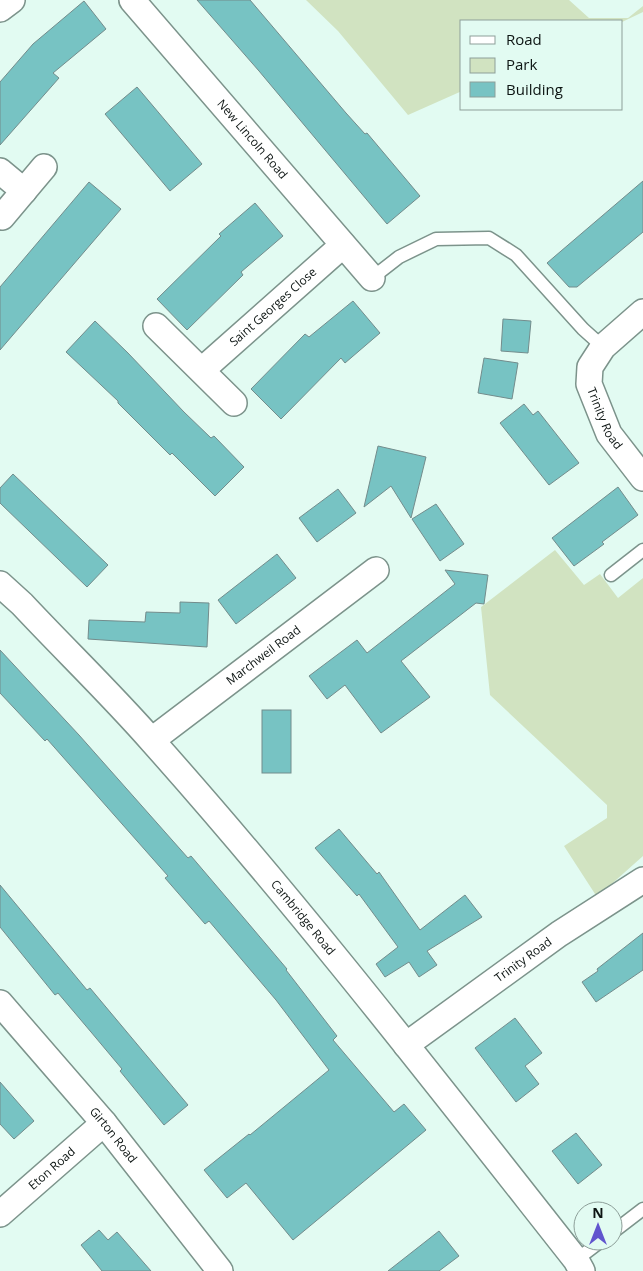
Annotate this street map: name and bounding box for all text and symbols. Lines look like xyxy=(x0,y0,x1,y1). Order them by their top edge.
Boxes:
legend xyxy=(460,20,623,110)
text: Road xyxy=(506,29,542,49)
text: Park xyxy=(506,54,537,74)
text: Building xyxy=(506,79,563,99)
street label: New Lincoln Road xyxy=(214,96,292,182)
street label: Saint Georges Close xyxy=(226,263,320,350)
street label: Trinity Road xyxy=(583,385,627,453)
street label: Marchweil Road xyxy=(222,621,304,689)
street label: Cambridge Road xyxy=(267,876,339,959)
street label: Trinity Road xyxy=(491,933,555,986)
street label: Girton Road xyxy=(86,1103,141,1166)
street label: Eton Road xyxy=(24,1143,79,1193)
north arrow xyxy=(573,1201,623,1251)
text: N xyxy=(592,1203,604,1222)

